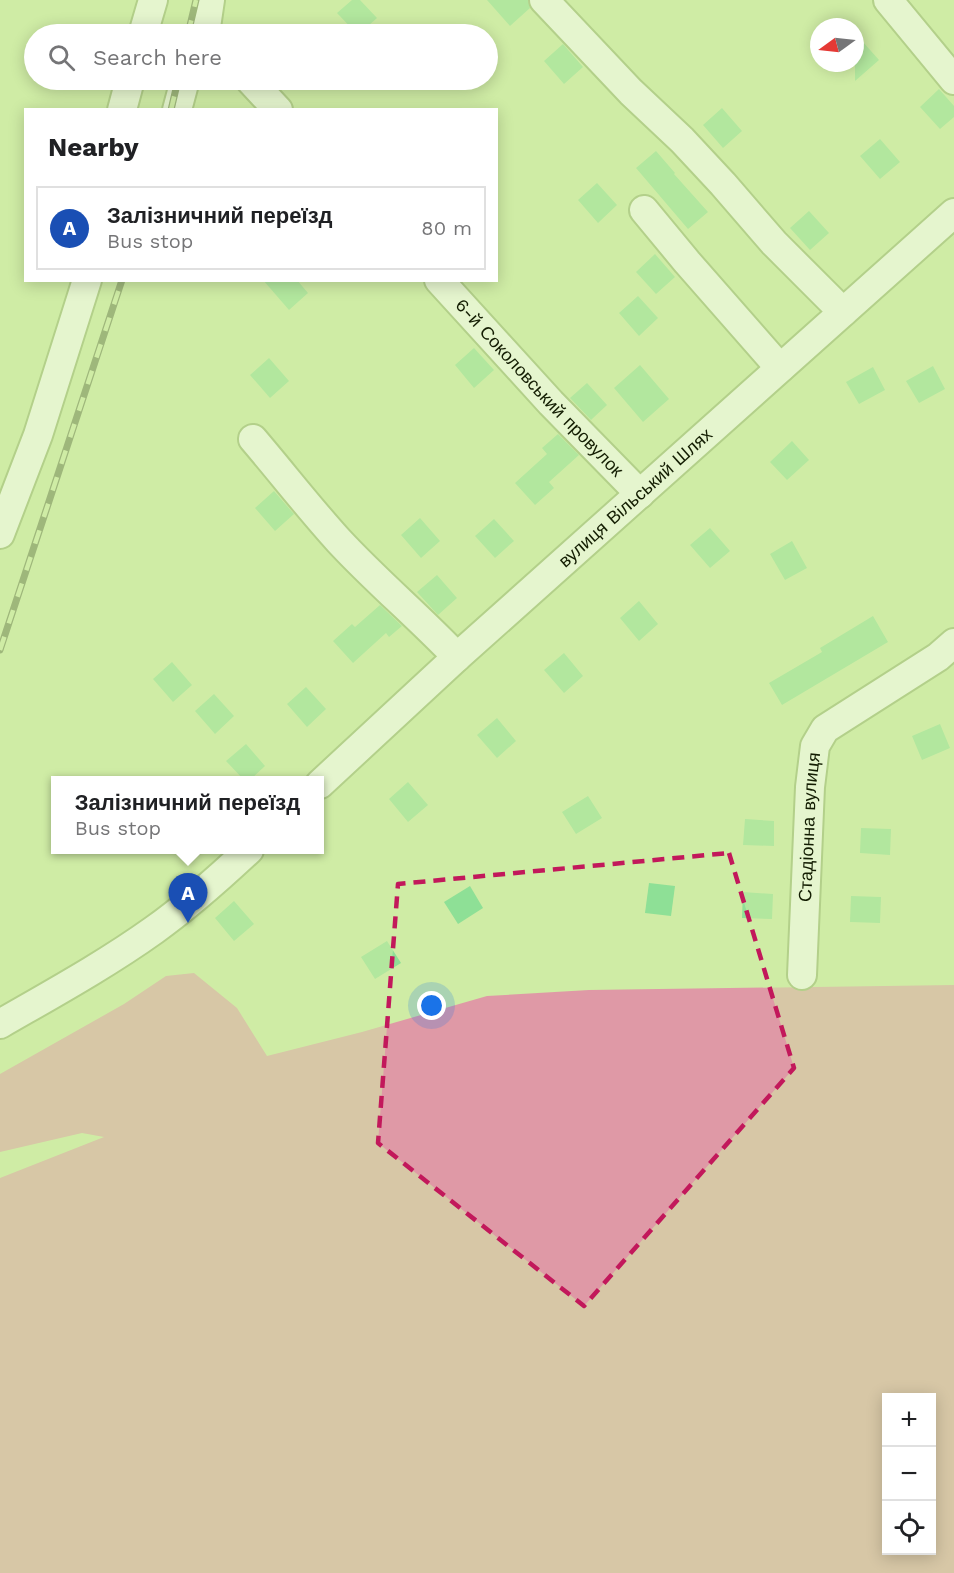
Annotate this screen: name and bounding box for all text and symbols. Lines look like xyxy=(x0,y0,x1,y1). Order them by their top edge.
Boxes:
north arrow xyxy=(810,18,864,72)
search box xyxy=(24,24,498,90)
icon: search xyxy=(45,41,78,74)
text: Search here xyxy=(93,45,222,70)
text: Nearby xyxy=(48,132,139,162)
text: Залізничний переїзд xyxy=(107,203,333,228)
text: A xyxy=(63,216,76,240)
text: 80 m xyxy=(421,216,472,240)
text: Bus stop xyxy=(107,229,193,253)
street label: 6-й Соколовський провулок xyxy=(451,294,628,481)
street label: вулиця Вільський Шлях xyxy=(554,423,716,571)
street label: Стадіонна вулиця xyxy=(794,751,824,903)
popup xyxy=(51,776,324,854)
text: Залізничний переїзд xyxy=(75,790,300,815)
text: Bus stop xyxy=(75,816,161,840)
pin: A xyxy=(168,874,207,923)
your location xyxy=(417,991,446,1020)
map controls xyxy=(882,1393,936,1555)
button: + xyxy=(882,1393,936,1447)
button: − xyxy=(882,1447,936,1501)
button: locate xyxy=(882,1501,936,1555)

